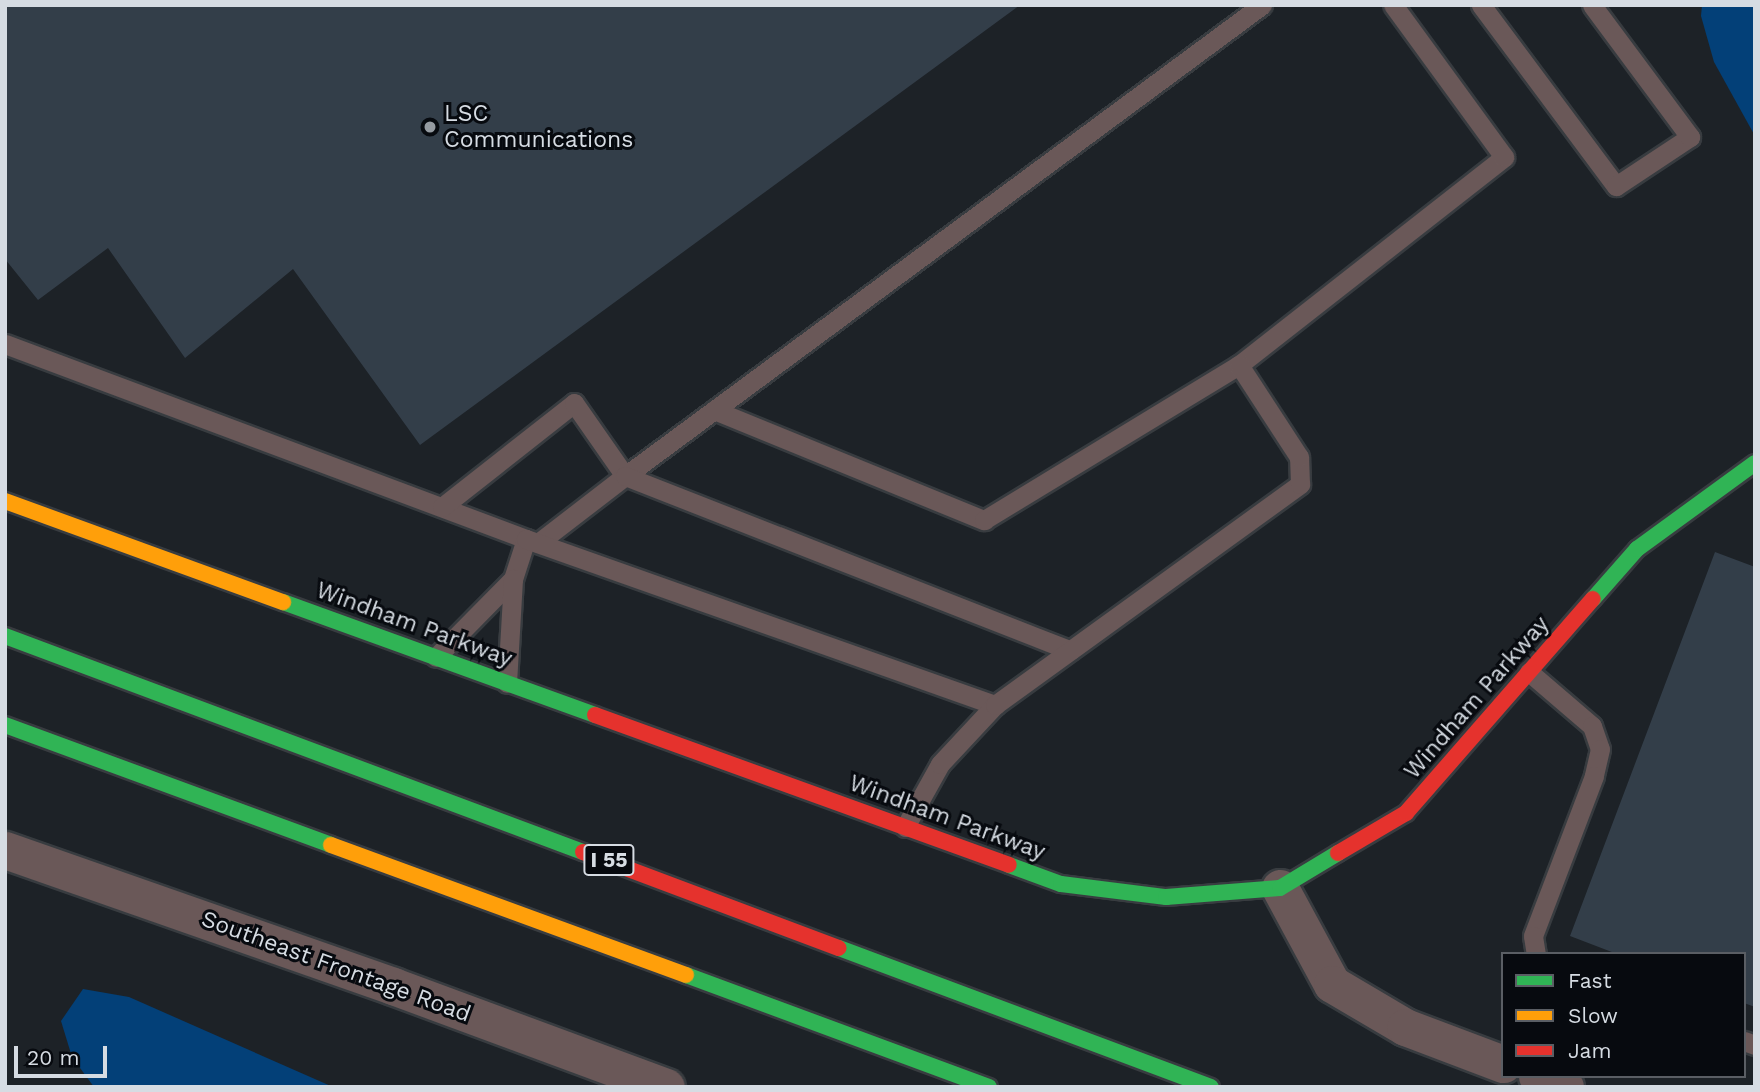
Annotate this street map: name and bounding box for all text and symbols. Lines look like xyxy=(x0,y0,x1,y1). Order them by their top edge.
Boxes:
place label: LSC Communications xyxy=(444,100,633,154)
marker: LSC Communications xyxy=(422,119,438,135)
street label: Windham Parkway xyxy=(312,577,516,673)
street label: Windham Parkway xyxy=(1399,611,1555,785)
street label: Windham Parkway xyxy=(845,770,1049,866)
road number: I 55 xyxy=(583,842,635,878)
street label: Southeast Frontage Road xyxy=(198,905,474,1029)
legend xyxy=(1501,952,1746,1078)
text: Fast xyxy=(1568,968,1612,993)
text: Slow xyxy=(1568,1003,1618,1028)
scale bar xyxy=(18,1032,110,1076)
text: Jam xyxy=(1568,1038,1611,1063)
text: 20 m xyxy=(27,1045,79,1070)

